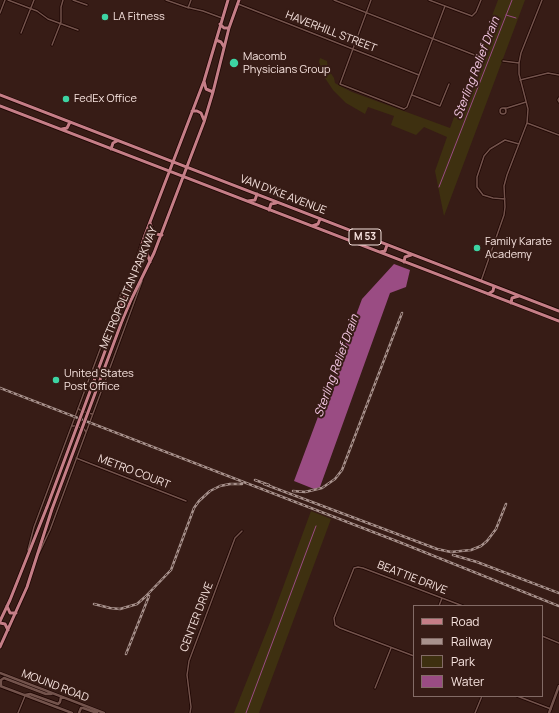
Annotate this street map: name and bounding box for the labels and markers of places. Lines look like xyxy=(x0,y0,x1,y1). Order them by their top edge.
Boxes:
place label: LA Fitness xyxy=(113,10,165,24)
marker: LA Fitness xyxy=(100,12,110,22)
place label: Macomb Physicians Group xyxy=(243,50,331,76)
marker: Macomb Physicians Group xyxy=(228,57,240,69)
place label: FedEx Office xyxy=(74,92,137,106)
marker: FedEx Office xyxy=(61,94,71,104)
place label: Family Karate Academy xyxy=(485,235,552,261)
marker: Family Karate Academy xyxy=(472,243,482,253)
place label: United States Post Office xyxy=(64,367,134,393)
marker: United States Post Office xyxy=(51,375,61,385)

